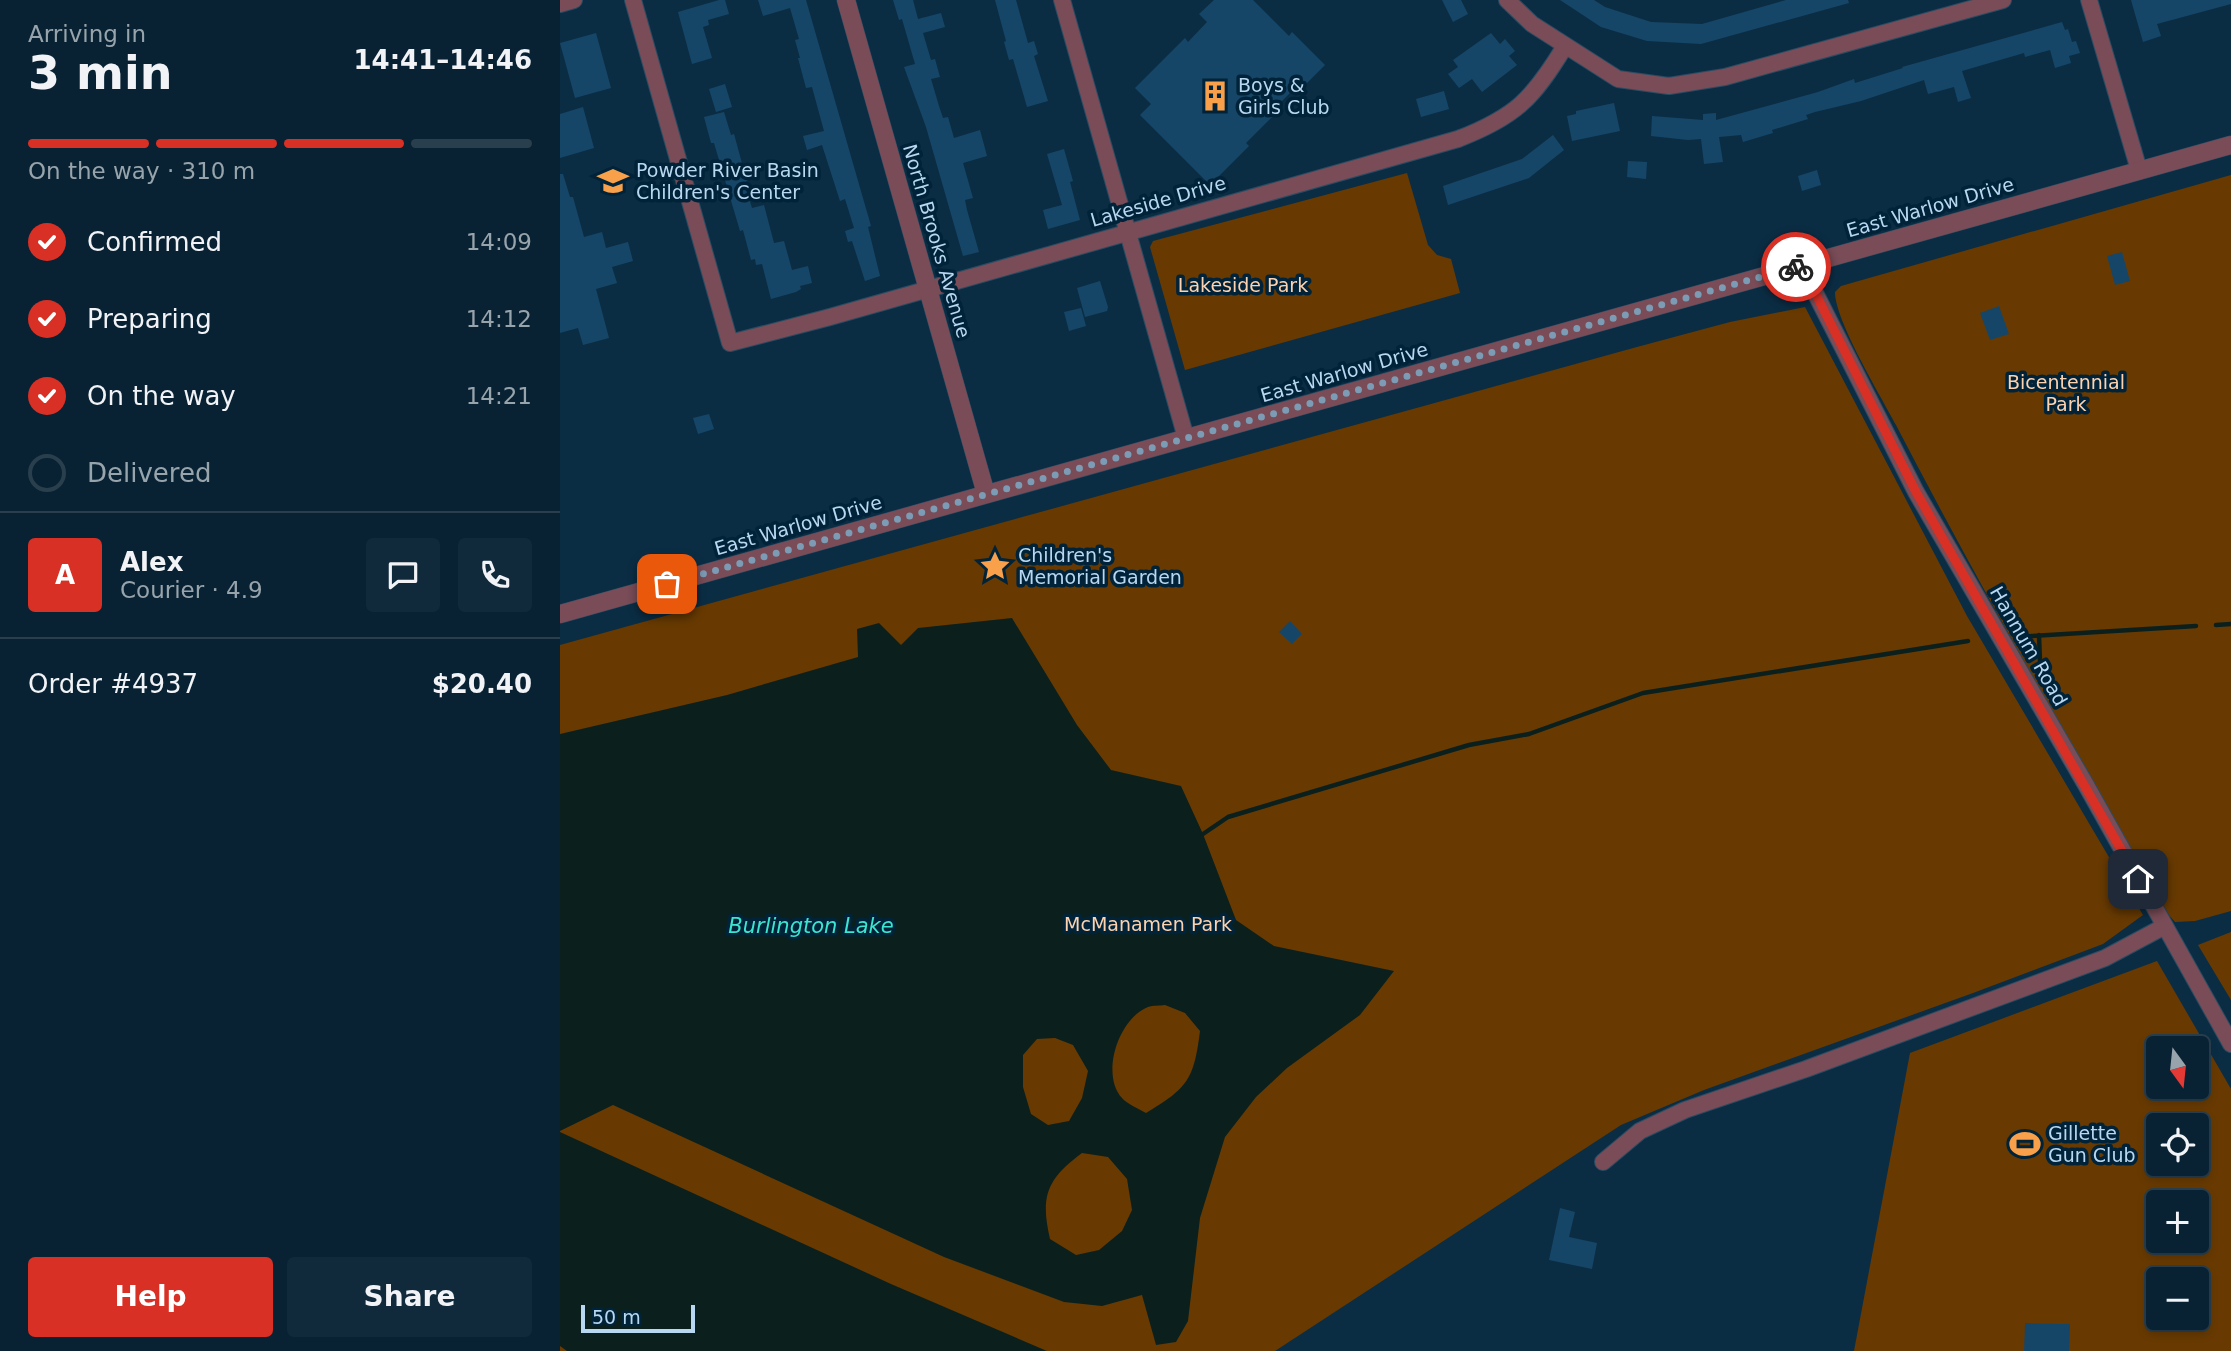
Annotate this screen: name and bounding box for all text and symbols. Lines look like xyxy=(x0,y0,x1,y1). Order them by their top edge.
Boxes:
text: Arriving in xyxy=(28,21,146,47)
text: 14:41–14:46 xyxy=(353,45,532,75)
text: 3 min xyxy=(28,46,172,100)
place label: Boys & Girls Club xyxy=(1238,74,1330,118)
building icon: Boys & Girls Club xyxy=(1198,79,1232,113)
street label: North Brooks Avenue xyxy=(899,142,975,340)
text: On the way · 310 m xyxy=(28,158,255,184)
place label: Powder River Basin Children's Center xyxy=(636,159,819,203)
school or university icon: Powder River Basin Children's Center xyxy=(596,164,630,198)
street label: Lakeside Drive xyxy=(1088,171,1228,231)
street label: East Warlow Drive xyxy=(1844,173,2016,241)
icon: check xyxy=(28,223,66,261)
text: Confirmed xyxy=(87,227,222,257)
text: 14:09 xyxy=(466,229,532,255)
courier xyxy=(1761,232,1831,302)
icon: bike xyxy=(1777,248,1815,286)
park label: Lakeside Park xyxy=(1178,274,1308,296)
icon: check xyxy=(28,300,66,338)
text: Preparing xyxy=(87,304,212,334)
text: 14:12 xyxy=(466,306,532,332)
street label: East Warlow Drive xyxy=(1258,338,1430,406)
park label: Bicentennial Park xyxy=(2007,371,2125,415)
icon: check xyxy=(28,377,66,415)
text: On the way xyxy=(87,381,236,411)
text: 14:21 xyxy=(466,383,532,409)
text: Delivered xyxy=(87,458,211,488)
street label: East Warlow Drive xyxy=(712,491,884,559)
button: chat xyxy=(366,538,440,612)
button: phone xyxy=(458,538,532,612)
place label: Children's Memorial Garden xyxy=(1018,544,1182,588)
text: Alex xyxy=(120,547,183,577)
place icon: Children's Memorial Garden xyxy=(978,549,1012,583)
pin xyxy=(637,554,697,614)
text: A xyxy=(55,560,75,590)
icon: bag xyxy=(648,565,686,603)
text: Courier · 4.9 xyxy=(120,577,263,603)
street label: Hannum Road xyxy=(1986,582,2072,710)
text: Order #4937 xyxy=(28,669,198,699)
text: $20.40 xyxy=(432,669,532,699)
pin xyxy=(2108,849,2168,909)
icon: home xyxy=(2119,860,2157,898)
park label: McManamen Park xyxy=(1064,913,1232,935)
water label: Burlington Lake xyxy=(728,914,894,938)
north arrow xyxy=(2146,1036,2208,1099)
map controls xyxy=(2146,1036,2209,1330)
button: locate xyxy=(2146,1113,2209,1176)
place label: Gillette Gun Club xyxy=(2048,1122,2136,1166)
sports icon: Gillette Gun Club xyxy=(2008,1127,2042,1161)
button: + xyxy=(2146,1190,2209,1253)
button: Help xyxy=(28,1257,273,1337)
button: Share xyxy=(287,1257,532,1337)
button: − xyxy=(2146,1267,2209,1330)
scale bar xyxy=(581,1302,695,1334)
text: 50 m xyxy=(592,1306,641,1328)

